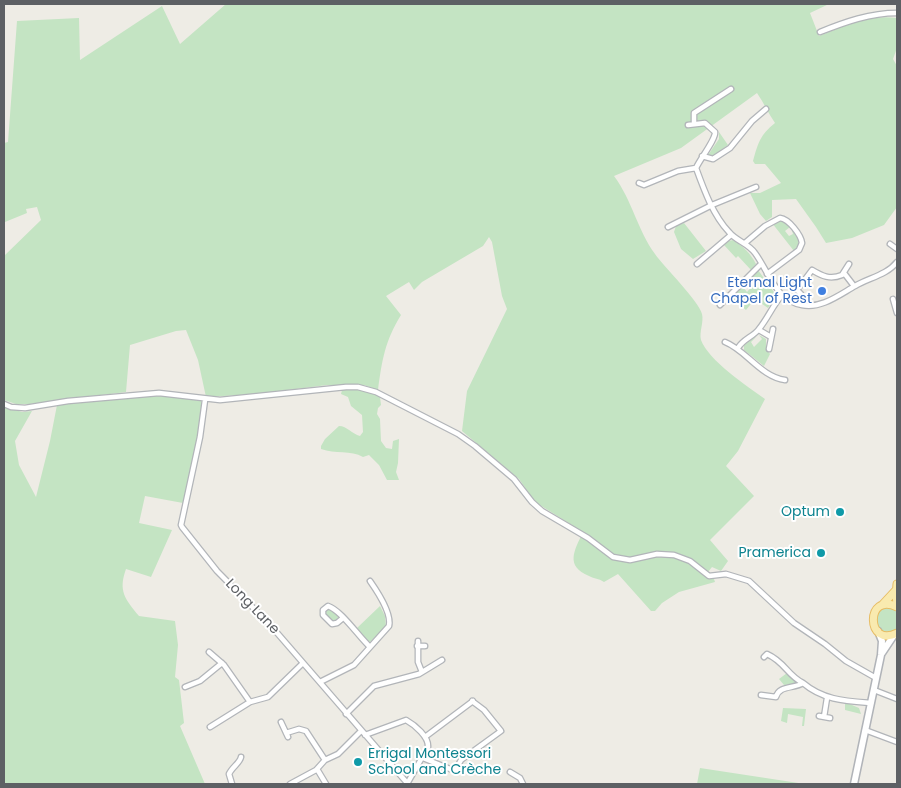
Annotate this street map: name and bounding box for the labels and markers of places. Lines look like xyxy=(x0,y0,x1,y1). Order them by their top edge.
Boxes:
place label: Eternal Light Chapel of Rest xyxy=(711,275,812,308)
marker: Eternal Light Chapel of Rest xyxy=(816,285,828,297)
place label: Optum xyxy=(781,504,830,520)
marker: Optum xyxy=(834,506,846,518)
place label: Pramerica xyxy=(738,545,811,561)
marker: Pramerica xyxy=(815,547,827,559)
place label: Errigal Montessori School and Crèche xyxy=(368,746,501,779)
marker: Errigal Montessori School and Crèche xyxy=(352,756,364,768)

